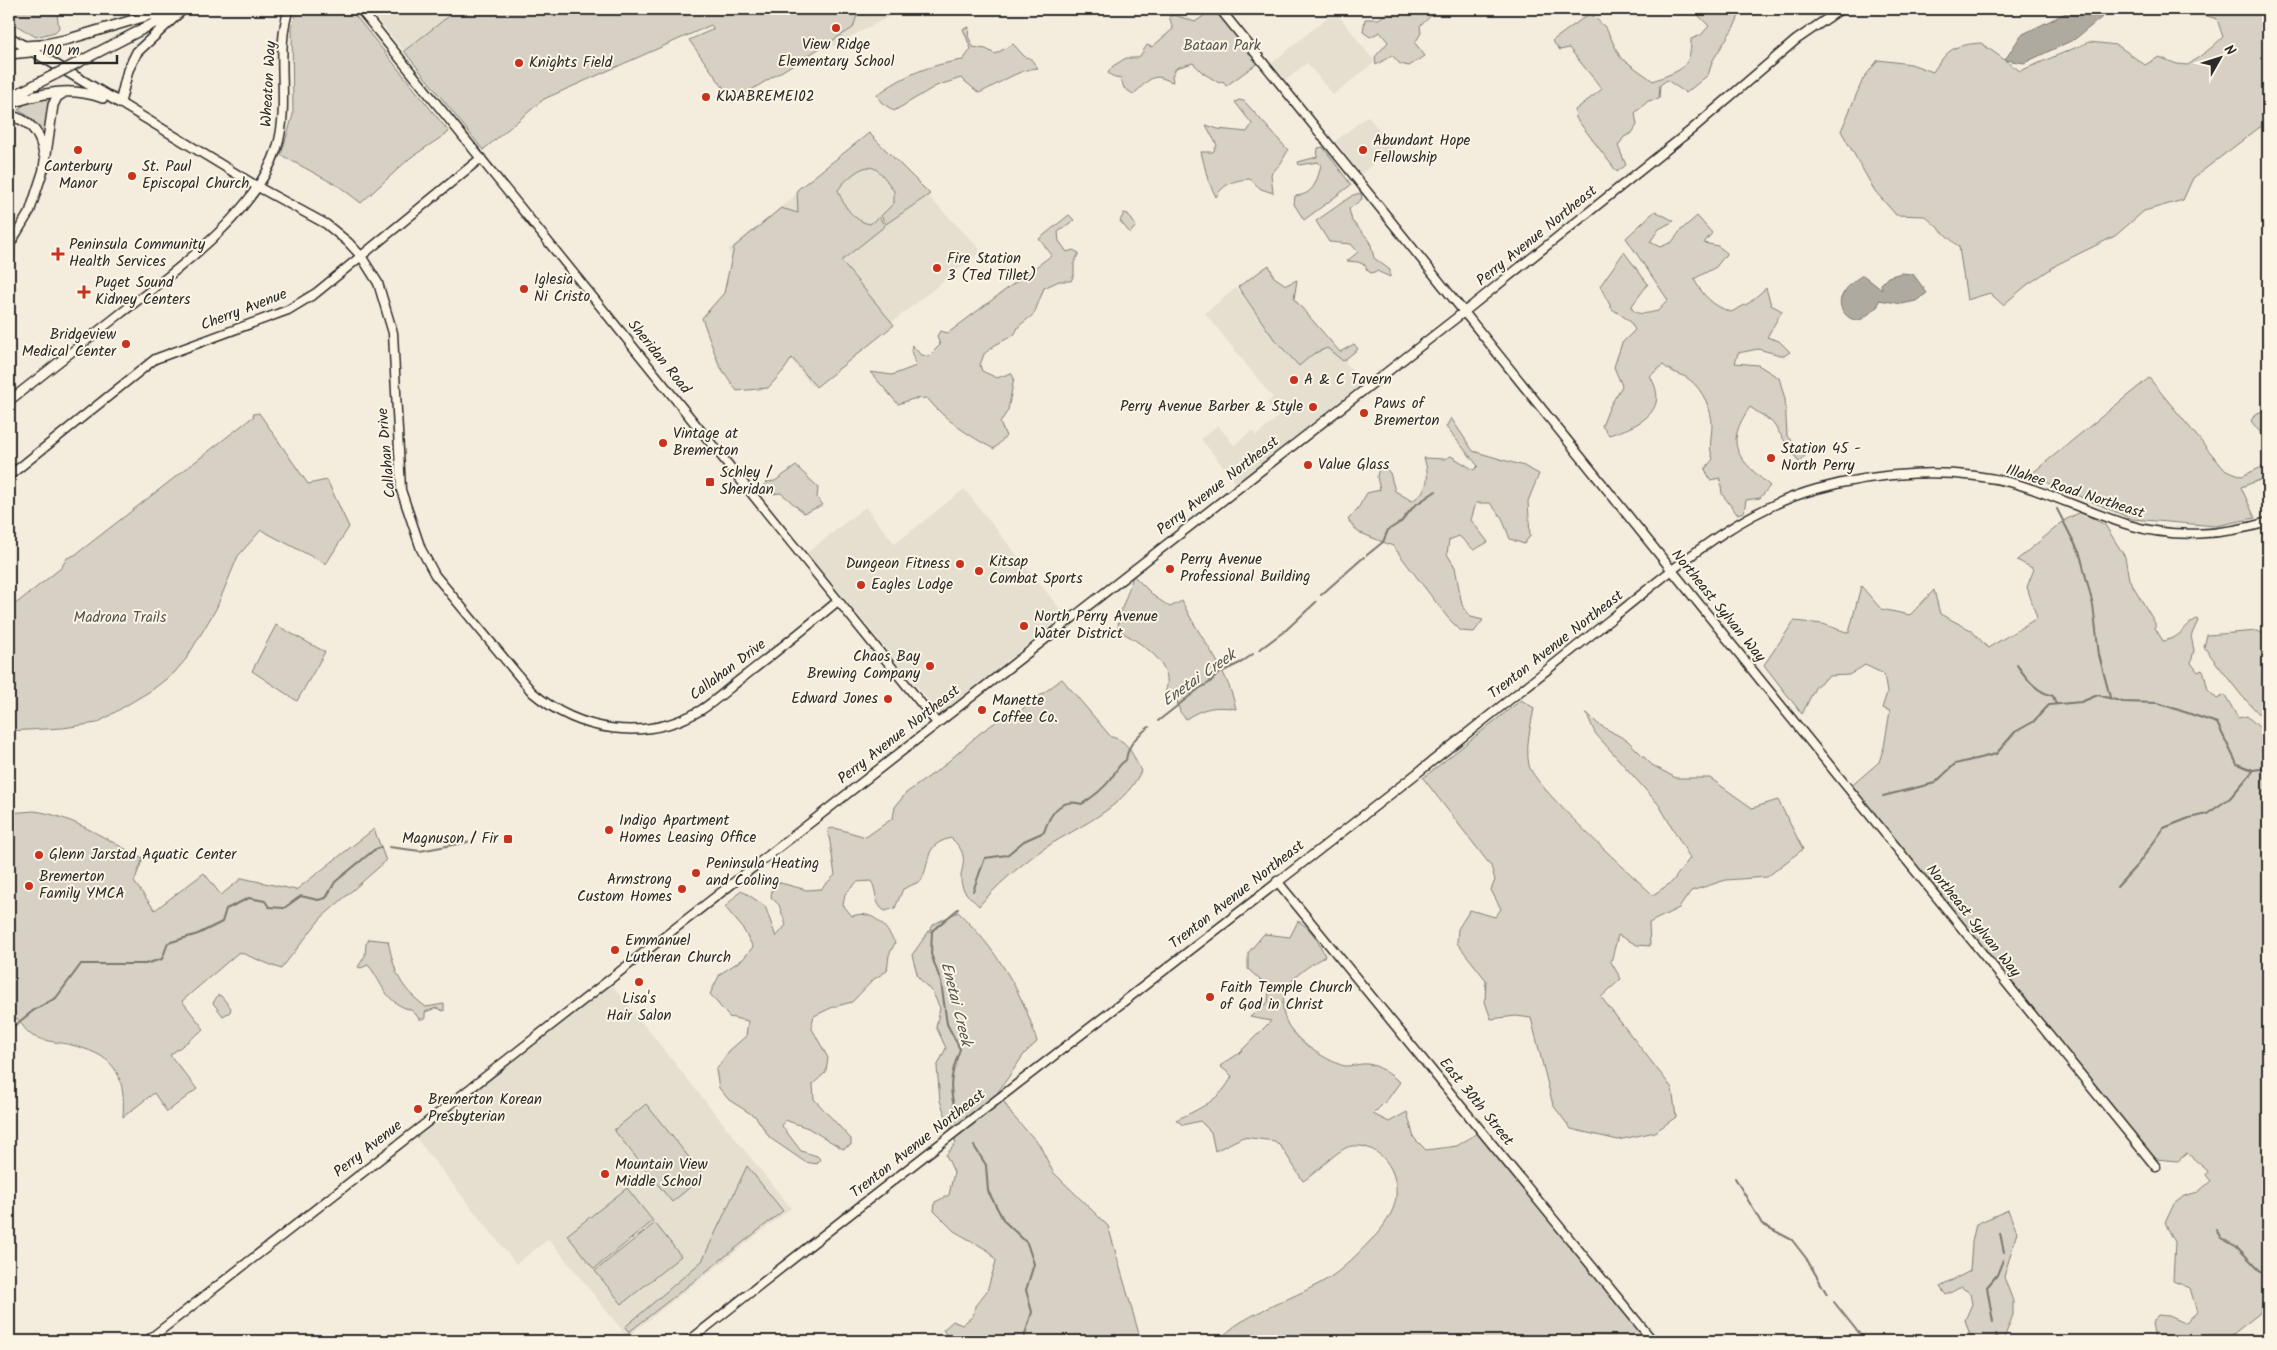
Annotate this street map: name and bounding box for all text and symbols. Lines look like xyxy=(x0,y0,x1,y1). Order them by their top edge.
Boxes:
marker: View Ridge Elementary School xyxy=(830,22,842,34)
scale bar xyxy=(35,32,118,64)
north arrow xyxy=(2194,32,2244,82)
place label: View Ridge Elementary School xyxy=(778,33,895,74)
park label: Bataan Park xyxy=(1183,34,1262,58)
text: 100 m xyxy=(42,39,80,63)
street label: Wheaton Way xyxy=(255,39,283,128)
text: N xyxy=(2218,40,2241,61)
place label: Knights Field xyxy=(529,51,613,75)
marker: Knights Field xyxy=(513,57,525,69)
place label: KWABREME102 xyxy=(716,85,814,109)
marker: KWABREME102 xyxy=(700,91,712,103)
place label: Abundant Hope Fellowship xyxy=(1373,129,1471,170)
marker: Canterbury Manor xyxy=(72,144,84,156)
marker: Abundant Hope Fellowship xyxy=(1357,144,1369,156)
place label: Canterbury Manor xyxy=(44,155,113,196)
place label: St. Paul Episcopal Church xyxy=(142,155,249,196)
marker: St. Paul Episcopal Church xyxy=(126,170,138,182)
street label: Perry Avenue Northeast xyxy=(1471,179,1603,292)
place label: Peninsula Community Health Services xyxy=(69,233,206,274)
marker: Peninsula Community Health Services xyxy=(51,247,65,261)
place label: Fire Station 3 (Ted Tillet) xyxy=(947,247,1036,288)
marker: Fire Station 3 (Ted Tillet) xyxy=(931,262,943,274)
place label: Iglesia Ni Cristo xyxy=(534,268,590,309)
place label: Puget Sound Kidney Centers xyxy=(95,271,191,312)
street label: Cherry Avenue xyxy=(197,282,291,337)
marker: Iglesia Ni Cristo xyxy=(518,283,530,295)
marker: Puget Sound Kidney Centers xyxy=(77,285,91,299)
street label: Sheridan Road xyxy=(621,315,697,400)
place label: Bridgeview Medical Center xyxy=(22,323,117,364)
marker: Bridgeview Medical Center xyxy=(120,338,132,350)
place label: A & C Tavern xyxy=(1304,368,1392,392)
marker: A & C Tavern xyxy=(1288,374,1300,386)
place label: Paws of Bremerton xyxy=(1374,392,1440,433)
place label: Perry Avenue Barber & Style xyxy=(1120,395,1303,419)
marker: Perry Avenue Barber & Style xyxy=(1307,401,1319,413)
street label: Callahan Drive xyxy=(371,406,403,499)
marker: Paws of Bremerton xyxy=(1358,407,1370,419)
place label: Vintage at Bremerton xyxy=(673,422,739,463)
street label: Perry Avenue Northeast xyxy=(1152,430,1285,542)
marker: Vintage at Bremerton xyxy=(657,437,669,449)
place label: Station 45 - North Perry xyxy=(1781,437,1861,478)
marker: Station 45 - North Perry xyxy=(1765,452,1777,464)
place label: Value Glass xyxy=(1318,453,1390,477)
street label: Illahee Road Northeast xyxy=(2003,458,2148,526)
marker: Value Glass xyxy=(1302,459,1314,471)
place label: Schley / Sheridan xyxy=(720,461,774,502)
marker: Schley / Sheridan xyxy=(704,476,716,488)
street label: Northeast Sylvan Way xyxy=(1665,544,1772,669)
place label: Perry Avenue Professional Building xyxy=(1180,548,1310,589)
place label: Kitsap Combat Sports xyxy=(989,550,1083,591)
place label: Dungeon Fitness xyxy=(846,552,951,576)
marker: Dungeon Fitness xyxy=(954,558,966,570)
marker: Perry Avenue Professional Building xyxy=(1164,563,1176,575)
marker: Kitsap Combat Sports xyxy=(973,565,985,577)
place label: Eagles Lodge xyxy=(871,573,953,597)
marker: Eagles Lodge xyxy=(855,579,867,591)
street label: Trenton Avenue Northeast xyxy=(1483,584,1629,706)
place label: North Perry Avenue Water District xyxy=(1034,605,1158,646)
park label: Madrona Trails xyxy=(74,606,167,630)
marker: North Perry Avenue Water District xyxy=(1018,620,1030,632)
street label: Callahan Drive xyxy=(685,633,772,707)
water label: Enetai Creek xyxy=(1157,642,1243,713)
place label: Chaos Bay Brewing Company xyxy=(807,645,921,686)
marker: Chaos Bay Brewing Company xyxy=(924,660,936,672)
street label: Perry Avenue Northeast xyxy=(833,679,966,791)
place label: Edward Jones xyxy=(791,687,879,711)
place label: Manette Coffee Co. xyxy=(992,689,1058,730)
marker: Edward Jones xyxy=(882,693,894,705)
marker: Manette Coffee Co. xyxy=(976,704,988,716)
place label: Indigo Apartment Homes Leasing Office xyxy=(619,809,756,850)
marker: Indigo Apartment Homes Leasing Office xyxy=(603,824,615,836)
place label: Magnuson / Fir xyxy=(402,827,499,851)
marker: Magnuson / Fir xyxy=(502,833,514,845)
street label: Trenton Avenue Northeast xyxy=(1164,834,1310,956)
place label: Glenn Jarstad Aquatic Center xyxy=(49,843,237,867)
marker: Glenn Jarstad Aquatic Center xyxy=(33,849,45,861)
place label: Peninsula Heating and Cooling xyxy=(706,852,819,893)
street label: Northeast Sylvan Way xyxy=(1920,859,2027,984)
place label: Bremerton Family YMCA xyxy=(39,865,125,906)
marker: Peninsula Heating and Cooling xyxy=(690,867,702,879)
place label: Armstrong Custom Homes xyxy=(577,868,673,909)
marker: Bremerton Family YMCA xyxy=(23,880,35,892)
marker: Armstrong Custom Homes xyxy=(676,883,688,895)
place label: Emmanuel Lutheran Church xyxy=(625,929,731,970)
marker: Emmanuel Lutheran Church xyxy=(609,944,621,956)
water label: Enetai Creek xyxy=(933,959,979,1051)
marker: Lisa's Hair Salon xyxy=(633,976,645,988)
place label: Faith Temple Church of God in Christ xyxy=(1220,976,1353,1017)
place label: Lisa's Hair Salon xyxy=(606,987,672,1028)
marker: Faith Temple Church of God in Christ xyxy=(1204,991,1216,1003)
street label: East 30th Street xyxy=(1433,1052,1519,1152)
street label: Trenton Avenue Northeast xyxy=(845,1083,991,1205)
place label: Bremerton Korean Presbyterian xyxy=(428,1088,542,1129)
marker: Bremerton Korean Presbyterian xyxy=(412,1103,424,1115)
street label: Perry Avenue xyxy=(328,1114,408,1184)
place label: Mountain View Middle School xyxy=(615,1153,709,1194)
marker: Mountain View Middle School xyxy=(599,1168,611,1180)

